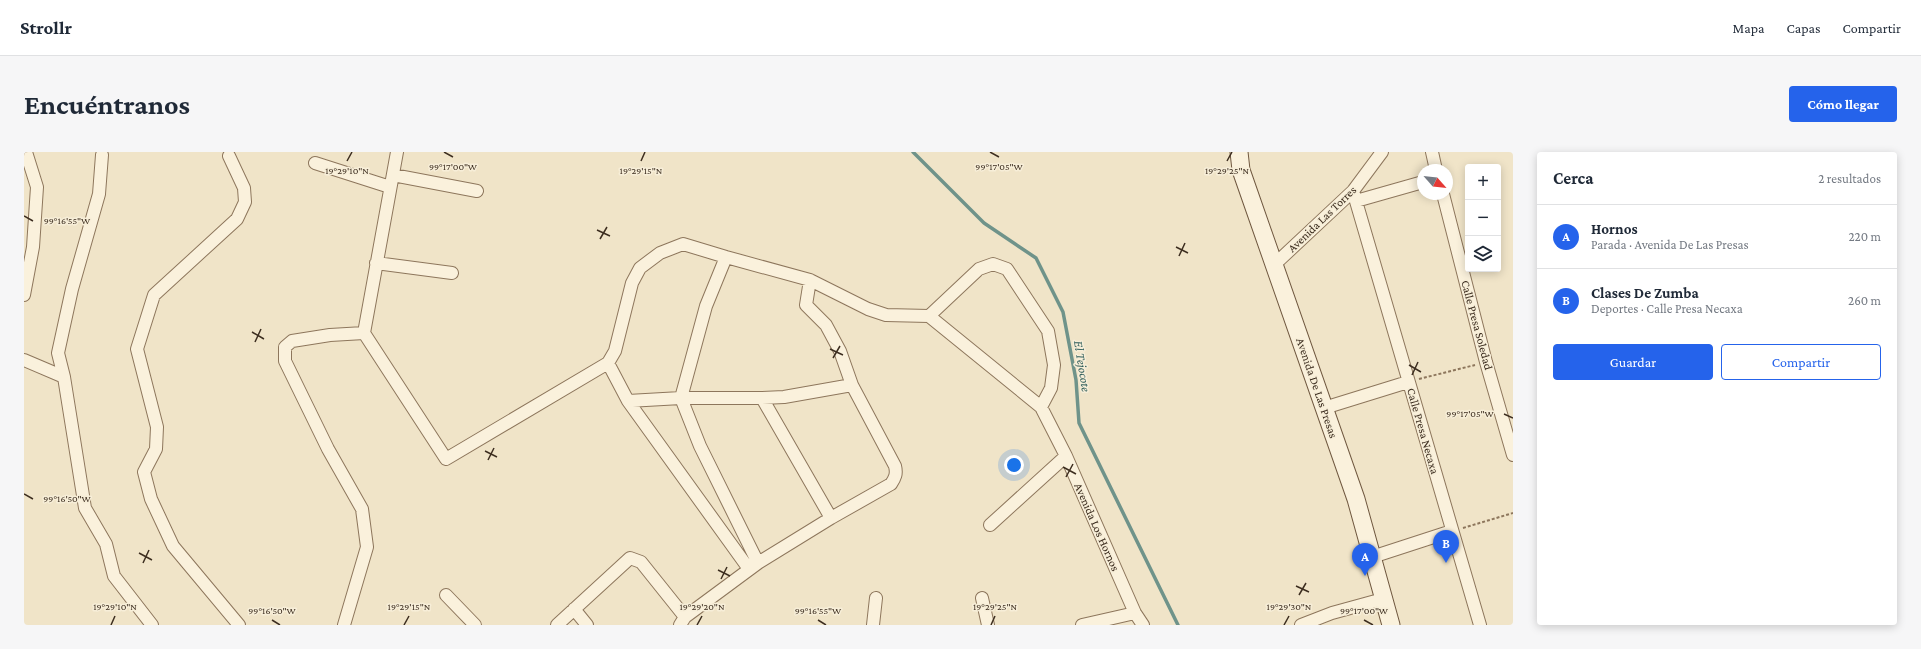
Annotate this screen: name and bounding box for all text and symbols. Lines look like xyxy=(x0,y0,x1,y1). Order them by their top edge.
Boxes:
text: Strollr xyxy=(20,17,72,38)
text: Mapa xyxy=(1733,20,1765,36)
text: Capas xyxy=(1787,20,1821,36)
text: Compartir xyxy=(1843,20,1901,36)
button: Cómo llegar xyxy=(1789,86,1897,122)
text: Encuéntranos xyxy=(24,89,190,120)
text: 99°17'00"W xyxy=(429,161,478,172)
text: 99°17'05"W xyxy=(975,161,1023,172)
north arrow xyxy=(1417,164,1453,200)
map controls xyxy=(1465,164,1501,272)
button: + xyxy=(1465,164,1501,200)
text: 19°29'10"N xyxy=(325,165,369,176)
text: 19°29'15"N xyxy=(620,165,663,176)
text: 19°29'25"N xyxy=(1205,165,1249,176)
text: Cerca xyxy=(1553,169,1593,188)
text: 2 resultados xyxy=(1818,171,1881,186)
street label: Avenida Las Torres xyxy=(1285,183,1359,255)
button: − xyxy=(1465,200,1501,236)
text: 99°16'55"W xyxy=(44,215,91,226)
text: Hornos xyxy=(1591,221,1638,237)
text: A xyxy=(1562,229,1570,244)
text: 220 m xyxy=(1848,229,1881,244)
button: layers xyxy=(1465,236,1501,272)
text: Parada · Avenida De Las Presas xyxy=(1591,237,1749,252)
street label: Calle Presa Soledad xyxy=(1458,279,1496,372)
text: Clases De Zumba xyxy=(1591,285,1699,301)
text: B xyxy=(1562,293,1570,308)
text: 260 m xyxy=(1848,293,1881,308)
text: Deportes · Calle Presa Necaxa xyxy=(1591,301,1743,316)
street label: Avenida De Las Presas xyxy=(1293,336,1341,440)
water label: El Tejocote xyxy=(1070,339,1094,393)
button: Guardar xyxy=(1553,344,1713,380)
button: Compartir xyxy=(1721,344,1881,380)
street label: Calle Presa Necaxa xyxy=(1404,386,1442,476)
text: 99°17'05"W xyxy=(1446,408,1494,419)
your location xyxy=(1004,455,1024,475)
street label: Avenida Los Hornos xyxy=(1071,481,1123,574)
text: 99°16'50"W xyxy=(43,493,92,504)
pin: B xyxy=(1433,530,1459,563)
pin: A xyxy=(1352,543,1378,576)
text: 19°29'10"N xyxy=(93,601,137,612)
text: 19°29'15"N xyxy=(388,601,431,612)
text: 19°29'20"N xyxy=(680,601,725,612)
text: 19°29'25"N xyxy=(973,601,1017,612)
text: 19°29'30"N xyxy=(1267,601,1312,612)
text: 99°16'50"W xyxy=(248,605,297,616)
text: 99°16'55"W xyxy=(795,605,842,616)
text: 99°17'00"W xyxy=(1340,605,1389,616)

